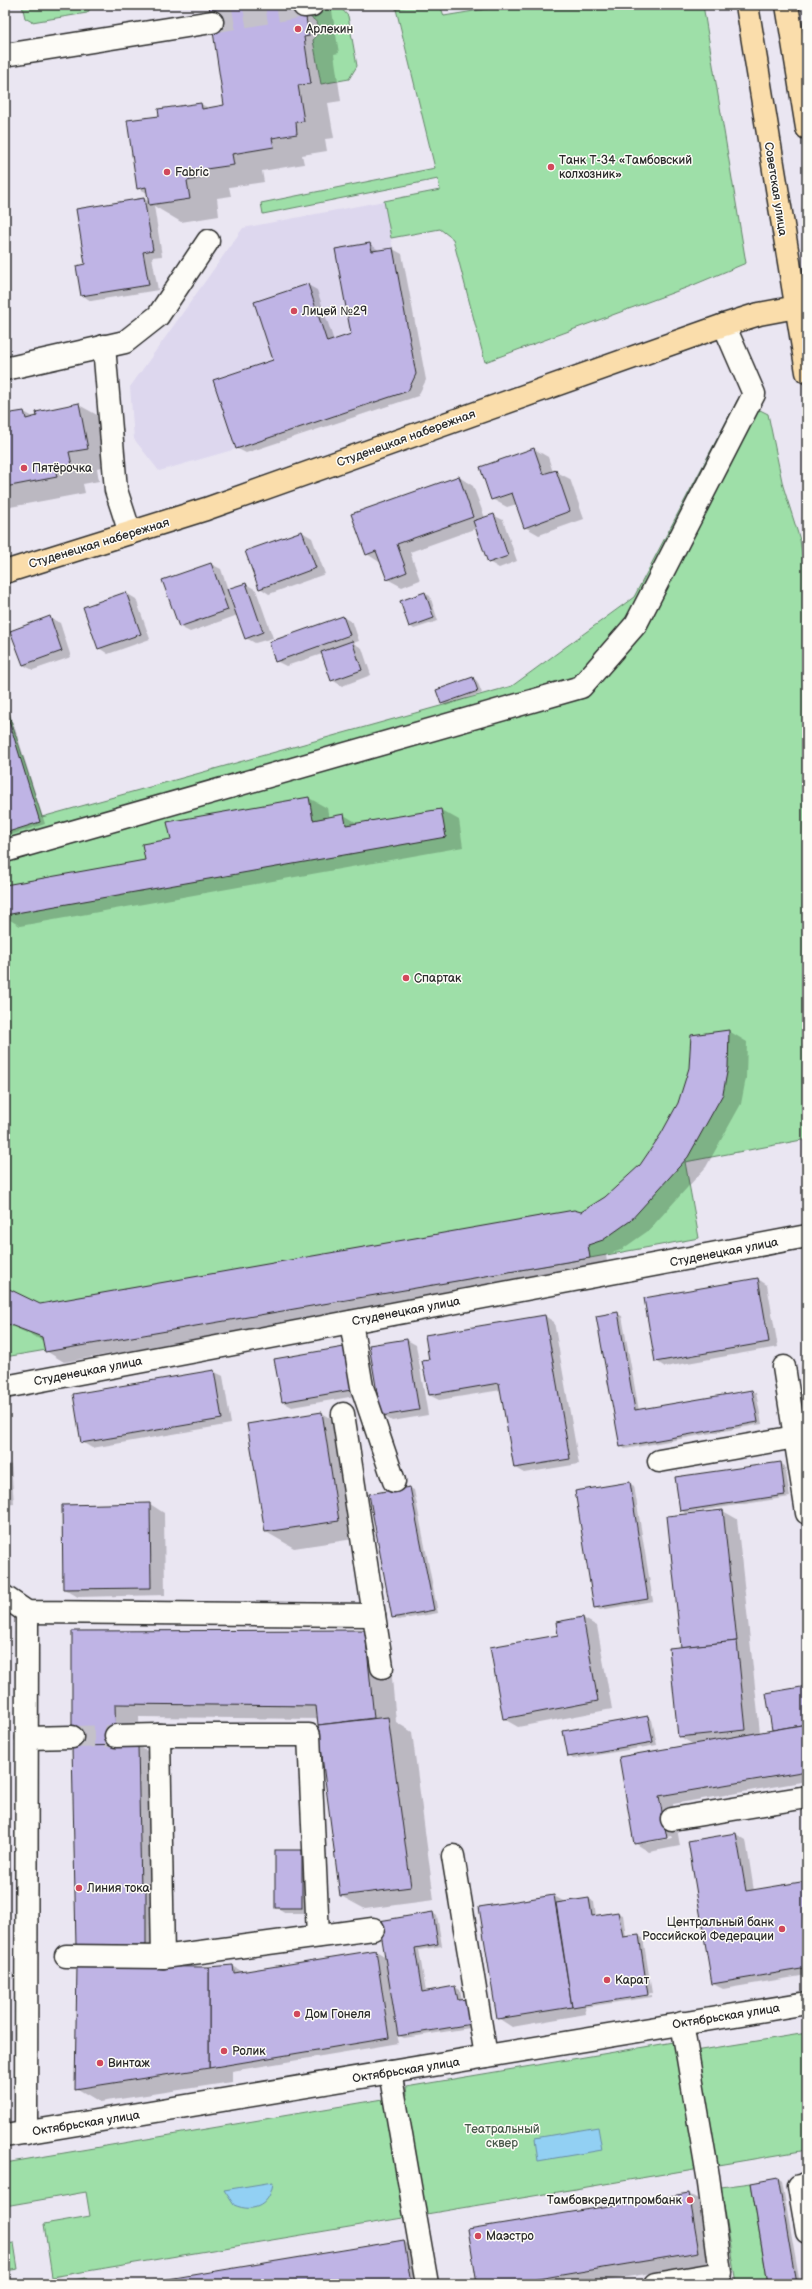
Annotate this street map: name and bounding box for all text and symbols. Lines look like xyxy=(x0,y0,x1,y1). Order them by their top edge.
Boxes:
place label: Арлекин xyxy=(305,22,353,37)
marker: Арлекин xyxy=(293,24,303,34)
street label: Советская улица xyxy=(761,141,790,237)
place label: Танк Т-34 «Тамбовский колхозник» xyxy=(559,153,692,182)
marker: Танк Т-34 «Тамбовский колхозник» xyxy=(546,162,556,172)
place label: Fabric xyxy=(175,165,209,180)
marker: Fabric xyxy=(162,167,172,177)
place label: Лицей №29 xyxy=(301,304,367,319)
marker: Лицей №29 xyxy=(289,306,299,316)
street label: Студенецкая набережная xyxy=(335,406,478,471)
place label: Пятёрочка xyxy=(32,461,92,476)
marker: Пятёрочка xyxy=(19,463,29,473)
street label: Студенецкая набережная xyxy=(27,515,172,572)
place label: Спартак xyxy=(414,971,462,986)
marker: Спартак xyxy=(401,973,411,983)
street label: Студенецкая улица xyxy=(669,1235,780,1270)
street label: Студенецкая улица xyxy=(351,1294,462,1329)
street label: Студенецкая улица xyxy=(33,1354,144,1389)
place label: Линия тока xyxy=(86,1881,150,1896)
marker: Линия тока xyxy=(74,1883,84,1893)
place label: Центральный банк Российской Федерации xyxy=(642,1915,775,1944)
marker: Центральный банк Российской Федерации xyxy=(777,1924,787,1934)
place label: Карат xyxy=(615,1973,650,1988)
marker: Карат xyxy=(602,1975,612,1985)
street label: Октябрьская улица xyxy=(671,2001,781,2032)
place label: Дом Гонеля xyxy=(305,2007,371,2022)
marker: Дом Гонеля xyxy=(292,2009,302,2019)
place label: Ролик xyxy=(232,2044,266,2059)
marker: Ролик xyxy=(219,2046,229,2056)
street label: Октябрьская улица xyxy=(351,2055,461,2086)
place label: Винтаж xyxy=(108,2056,151,2071)
marker: Винтаж xyxy=(95,2058,105,2068)
street label: Октябрьская улица xyxy=(31,2108,141,2139)
park label: Театральный сквер xyxy=(464,2122,540,2151)
place label: Тамбовкредитпромбанк xyxy=(547,2193,683,2208)
marker: Тамбовкредитпромбанк xyxy=(685,2195,695,2205)
place label: Маэстро xyxy=(486,2229,534,2244)
marker: Маэстро xyxy=(473,2231,483,2241)

